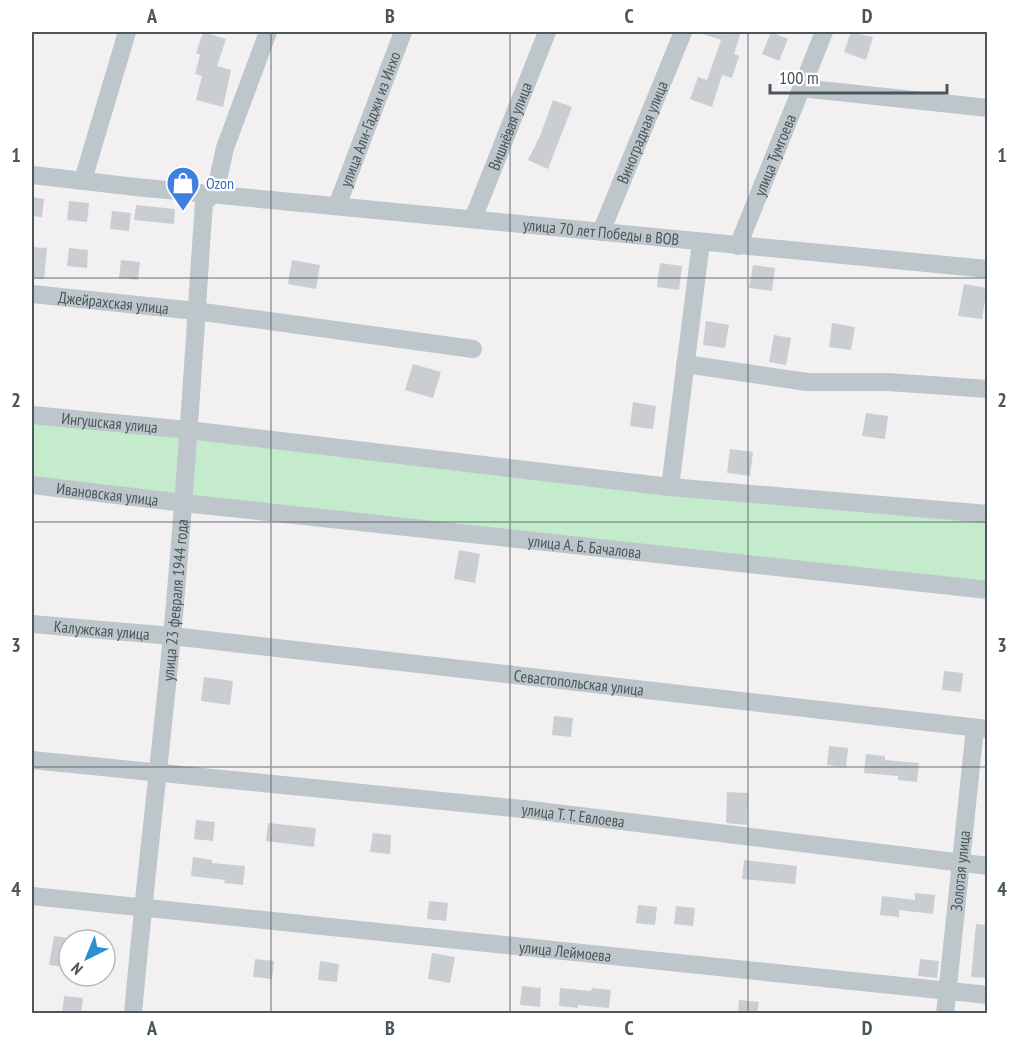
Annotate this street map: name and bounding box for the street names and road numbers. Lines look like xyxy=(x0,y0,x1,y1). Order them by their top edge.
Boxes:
street label: улица Али-Гаджи из Инхо xyxy=(335,48,405,190)
street label: Виноградная улица xyxy=(612,78,672,186)
street label: Вишнёвая улица xyxy=(483,79,536,173)
street label: улица Тумгоева xyxy=(749,111,800,199)
street label: улица 70 лет Победы в ВОВ xyxy=(522,214,680,249)
street label: Джейрахская улица xyxy=(57,287,170,318)
street label: Ингушская улица xyxy=(61,408,159,437)
street label: Ивановская улица xyxy=(55,478,160,510)
street label: улица 23 февраля 1944 года xyxy=(158,518,192,682)
street label: улица А. Б. Бачалова xyxy=(527,530,642,562)
street label: Калужская улица xyxy=(53,616,150,644)
street label: Севастопольская улица xyxy=(513,665,645,700)
street label: улица Т. Т. Евлоева xyxy=(521,799,626,831)
street label: Золотая улица xyxy=(946,829,974,912)
street label: улица Леймоева xyxy=(518,936,612,966)

